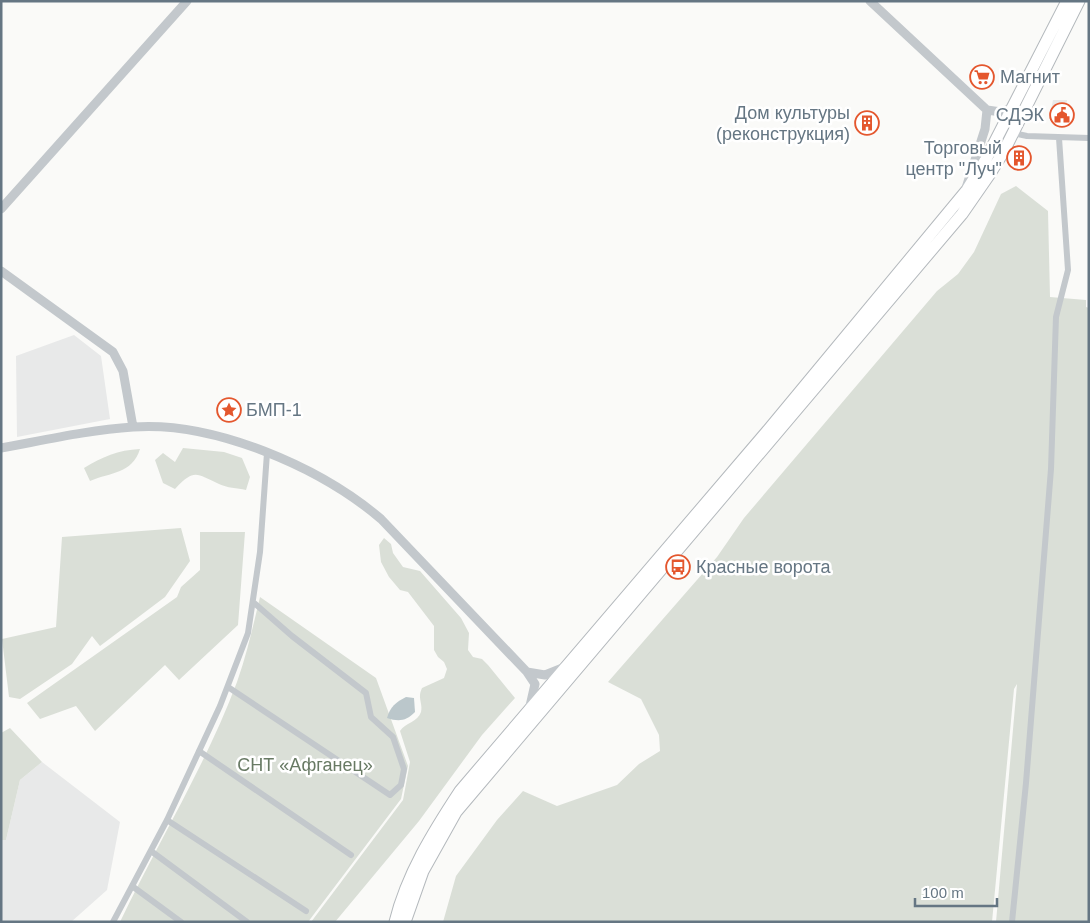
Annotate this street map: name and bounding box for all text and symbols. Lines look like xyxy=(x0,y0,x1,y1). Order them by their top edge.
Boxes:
supermarket icon: Магнит xyxy=(969,64,995,90)
place label: Магнит xyxy=(1000,67,1060,87)
public building icon: СДЭК xyxy=(1049,102,1075,128)
place label: Дом культуры (реконструкция) xyxy=(716,103,850,144)
place label: СДЭК xyxy=(996,105,1045,125)
building icon: Дом культуры (реконструкция) xyxy=(854,110,880,136)
place label: Торговый центр "Луч" xyxy=(906,138,1002,179)
building icon: Торговый центр "Луч" xyxy=(1006,145,1032,171)
place icon: БМП-1 xyxy=(216,397,242,423)
place label: БМП-1 xyxy=(246,400,302,420)
bus stop icon: Красные ворота xyxy=(665,554,691,580)
place label: Красные ворота xyxy=(696,557,831,577)
park label: СНТ «Афганец» xyxy=(237,755,373,775)
scale bar xyxy=(915,876,998,908)
text: 100 m xyxy=(922,884,964,901)

